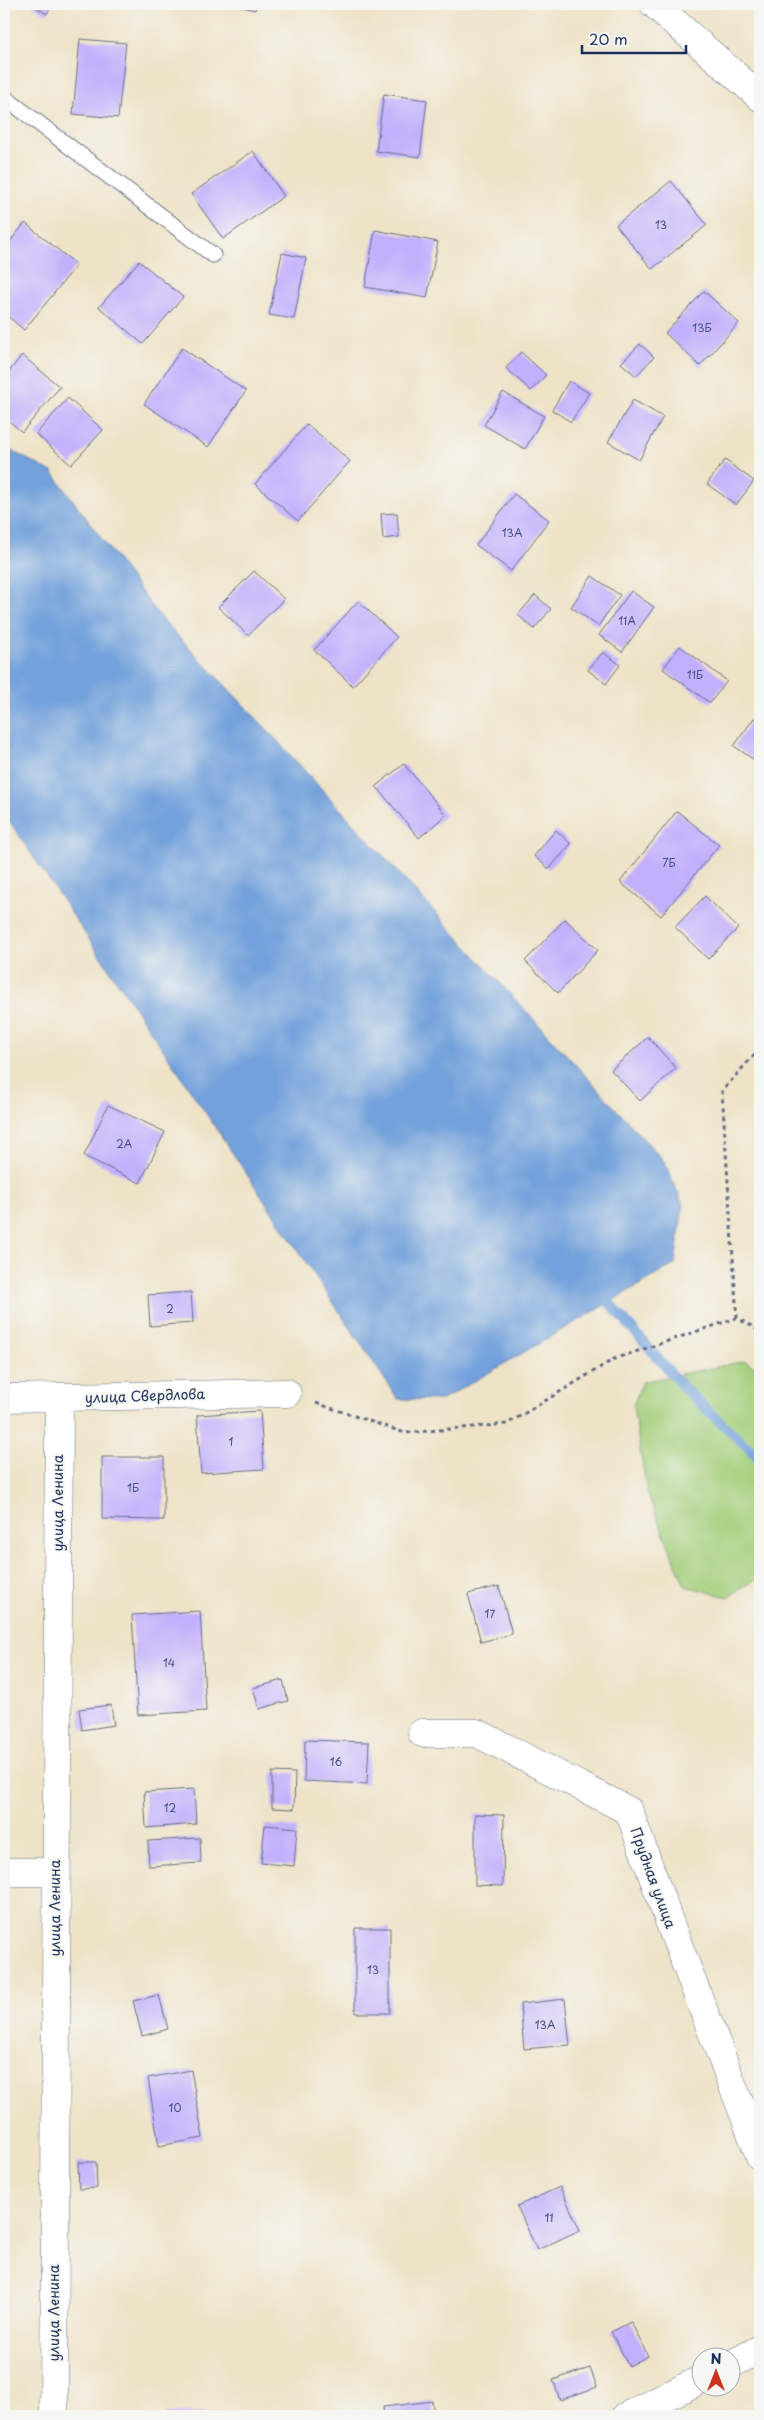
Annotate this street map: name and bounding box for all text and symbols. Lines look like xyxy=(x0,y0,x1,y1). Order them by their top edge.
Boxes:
scale bar xyxy=(582,22,685,54)
text: 20 m xyxy=(589,27,628,50)
house number: 13 xyxy=(655,216,667,233)
house number: 13Б xyxy=(692,319,712,336)
house number: 13А xyxy=(502,524,523,541)
house number: 11А xyxy=(618,612,636,629)
house number: 11Б xyxy=(687,666,703,683)
house number: 7Б xyxy=(662,854,676,871)
house number: 2А xyxy=(116,1135,133,1152)
house number: 2 xyxy=(166,1300,174,1317)
street label: улица Свердлова xyxy=(85,1383,206,1408)
house number: 1 xyxy=(229,1433,234,1450)
street label: улица Ленина xyxy=(47,1454,68,1552)
house number: 1Б xyxy=(127,1479,139,1496)
house number: 17 xyxy=(485,1605,496,1622)
house number: 14 xyxy=(163,1654,175,1671)
house number: 16 xyxy=(330,1753,343,1770)
house number: 12 xyxy=(164,1799,177,1816)
street label: Прудная улица xyxy=(625,1824,682,1931)
street label: улица Ленина xyxy=(44,1859,65,1957)
house number: 13 xyxy=(367,1961,379,1978)
house number: 13А xyxy=(535,2016,556,2033)
house number: 10 xyxy=(169,2099,181,2116)
house number: 11 xyxy=(544,2209,554,2226)
street label: улица Ленина xyxy=(43,2264,64,2362)
north arrow xyxy=(692,2348,742,2398)
text: N xyxy=(710,2348,722,2369)

